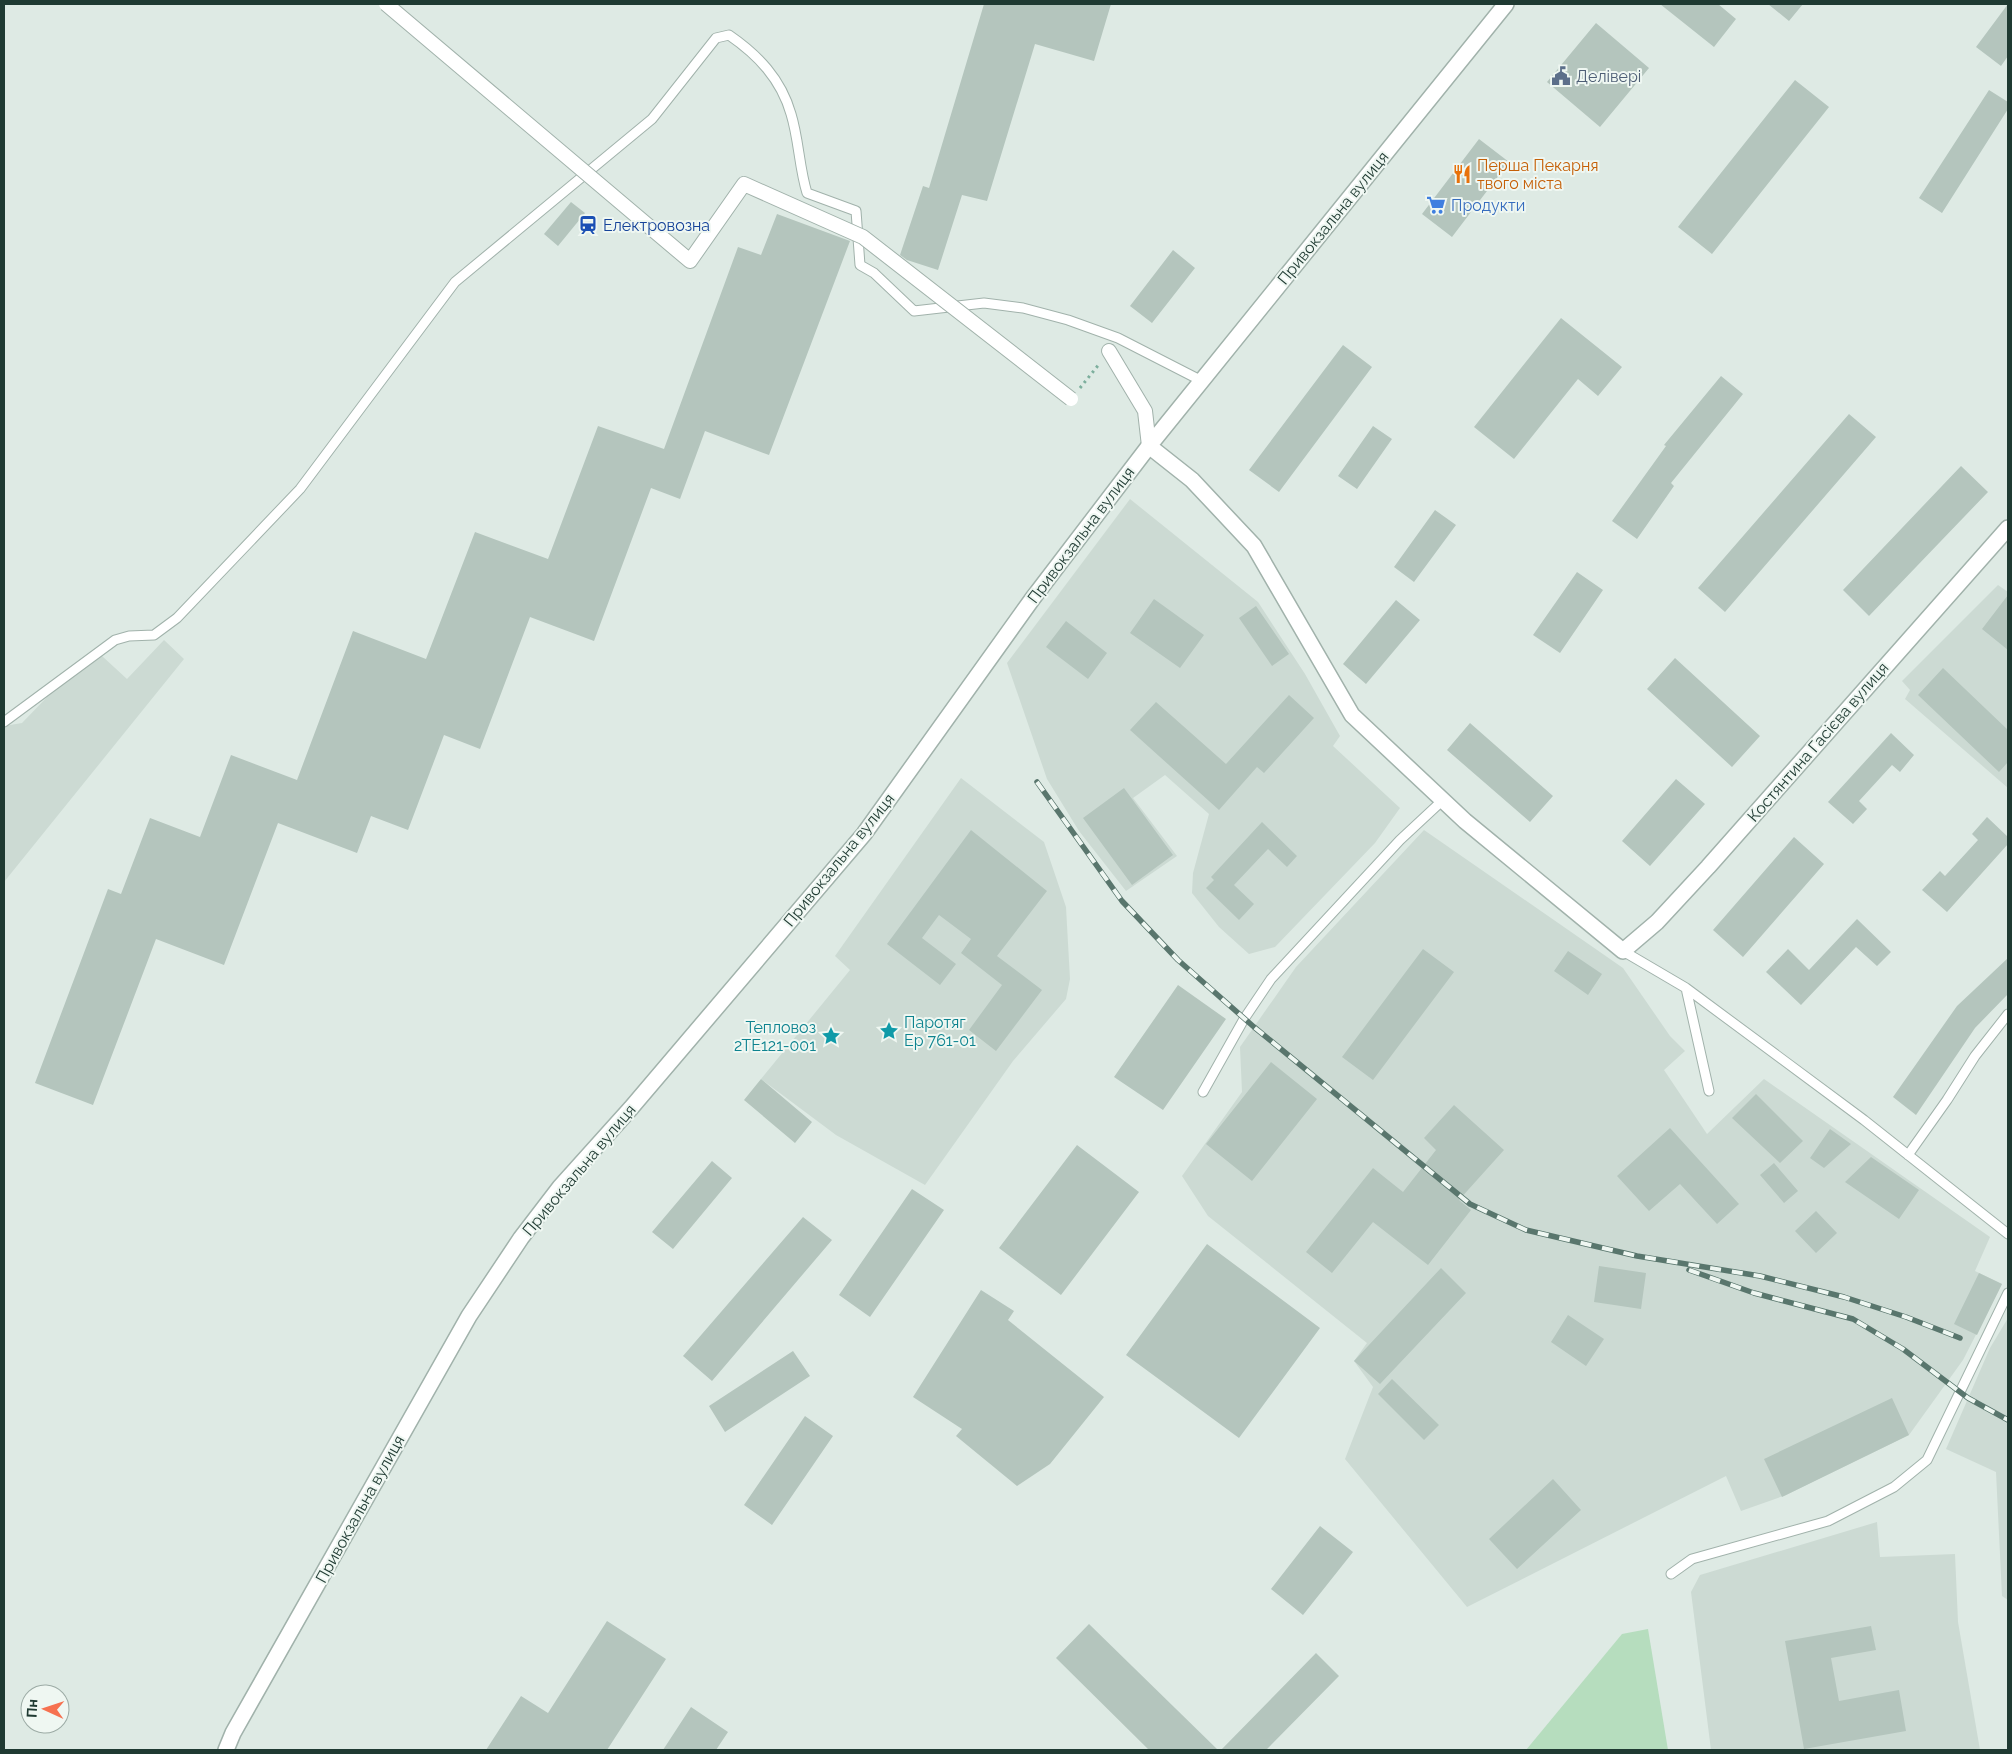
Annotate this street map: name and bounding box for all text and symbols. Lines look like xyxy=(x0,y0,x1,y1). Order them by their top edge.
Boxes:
public building icon: Делівері xyxy=(1550,65,1572,87)
place label: Делівері xyxy=(1576,67,1641,86)
street label: Привокзальна вулиця xyxy=(1273,148,1393,288)
place label: Перша Пекарня твого мiста xyxy=(1477,156,1599,193)
restaurant icon: Перша Пекарня твого мiста xyxy=(1451,163,1473,185)
supermarket icon: Продукти xyxy=(1425,194,1447,216)
place label: Продукти xyxy=(1451,196,1525,215)
station icon: Електровозна xyxy=(577,214,599,236)
place label: Електровозна xyxy=(603,216,710,235)
street label: Привокзальна вулиця xyxy=(1024,463,1138,607)
street label: Костянтина Гасієва вулиця xyxy=(1744,658,1892,826)
street label: Привокзальна вулиця xyxy=(779,790,899,930)
place label: Паротяг Ер 761-01 xyxy=(904,1013,976,1050)
place label: Тепловоз 2ТЕ121-001 xyxy=(734,1018,816,1055)
place icon: Паротяг Ер 761-01 xyxy=(878,1020,900,1042)
place icon: Тепловоз 2ТЕ121-001 xyxy=(820,1025,842,1047)
street label: Привокзальна вулиця xyxy=(518,1100,640,1240)
street label: Привокзальна вулиця xyxy=(312,1432,408,1586)
north arrow xyxy=(20,1684,70,1734)
text: Пн xyxy=(24,1699,40,1718)

